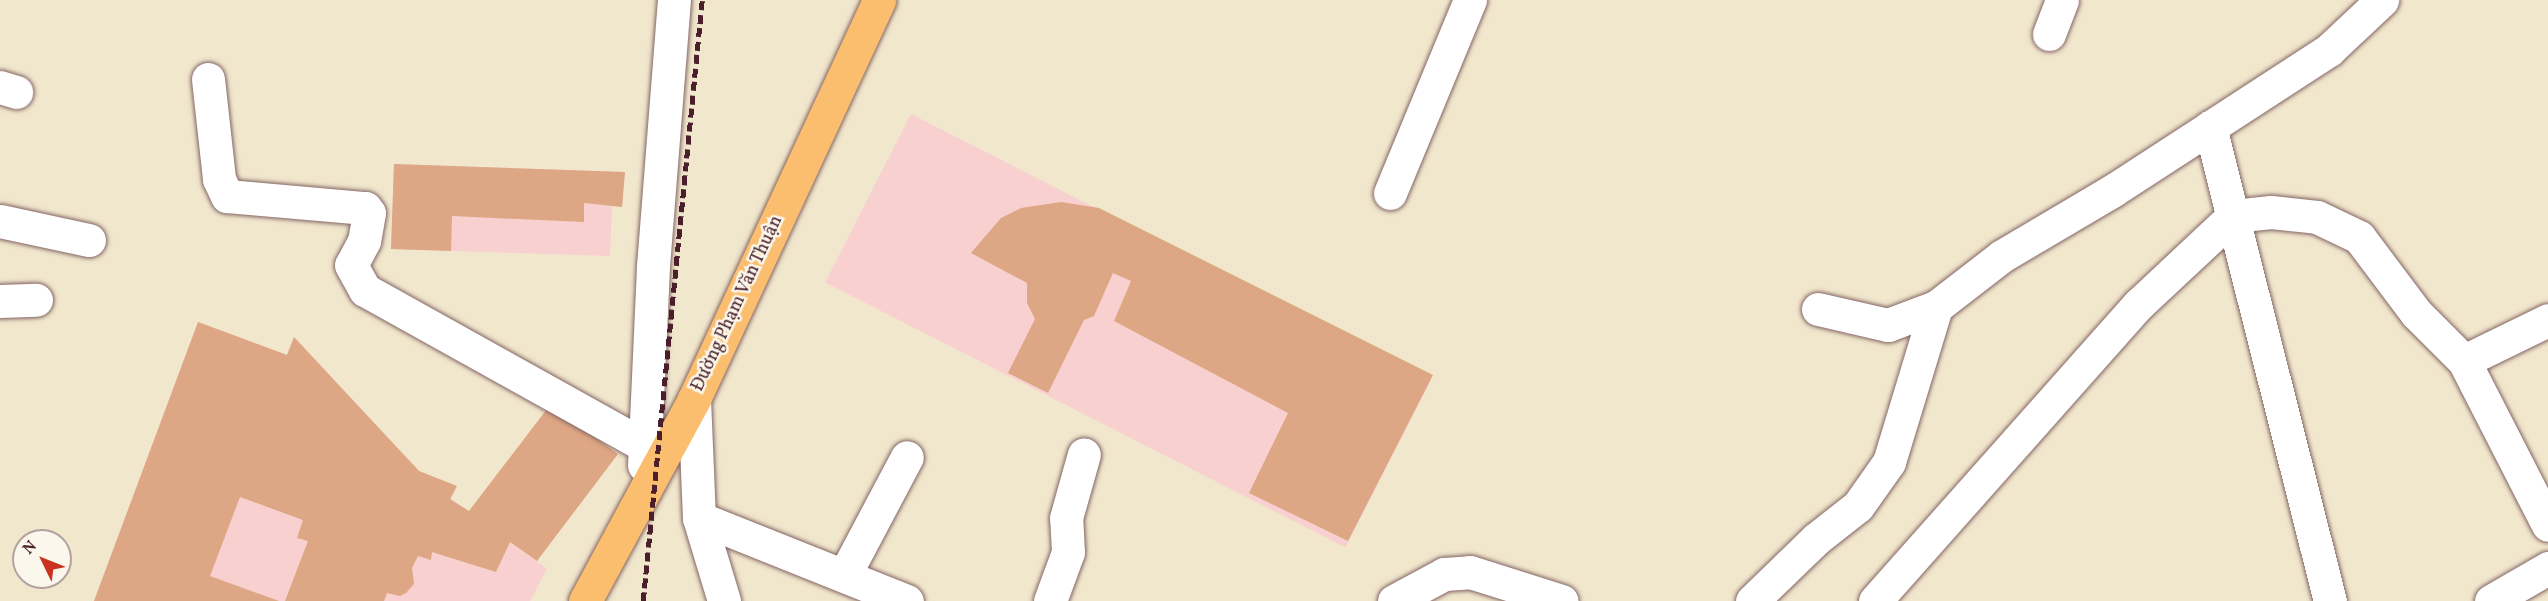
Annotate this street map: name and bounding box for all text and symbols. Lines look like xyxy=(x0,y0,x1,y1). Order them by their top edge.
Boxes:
street label: Đường Phạm Văn Thuận xyxy=(688,212,788,396)
north arrow xyxy=(12,529,72,589)
text: N xyxy=(18,536,42,560)

